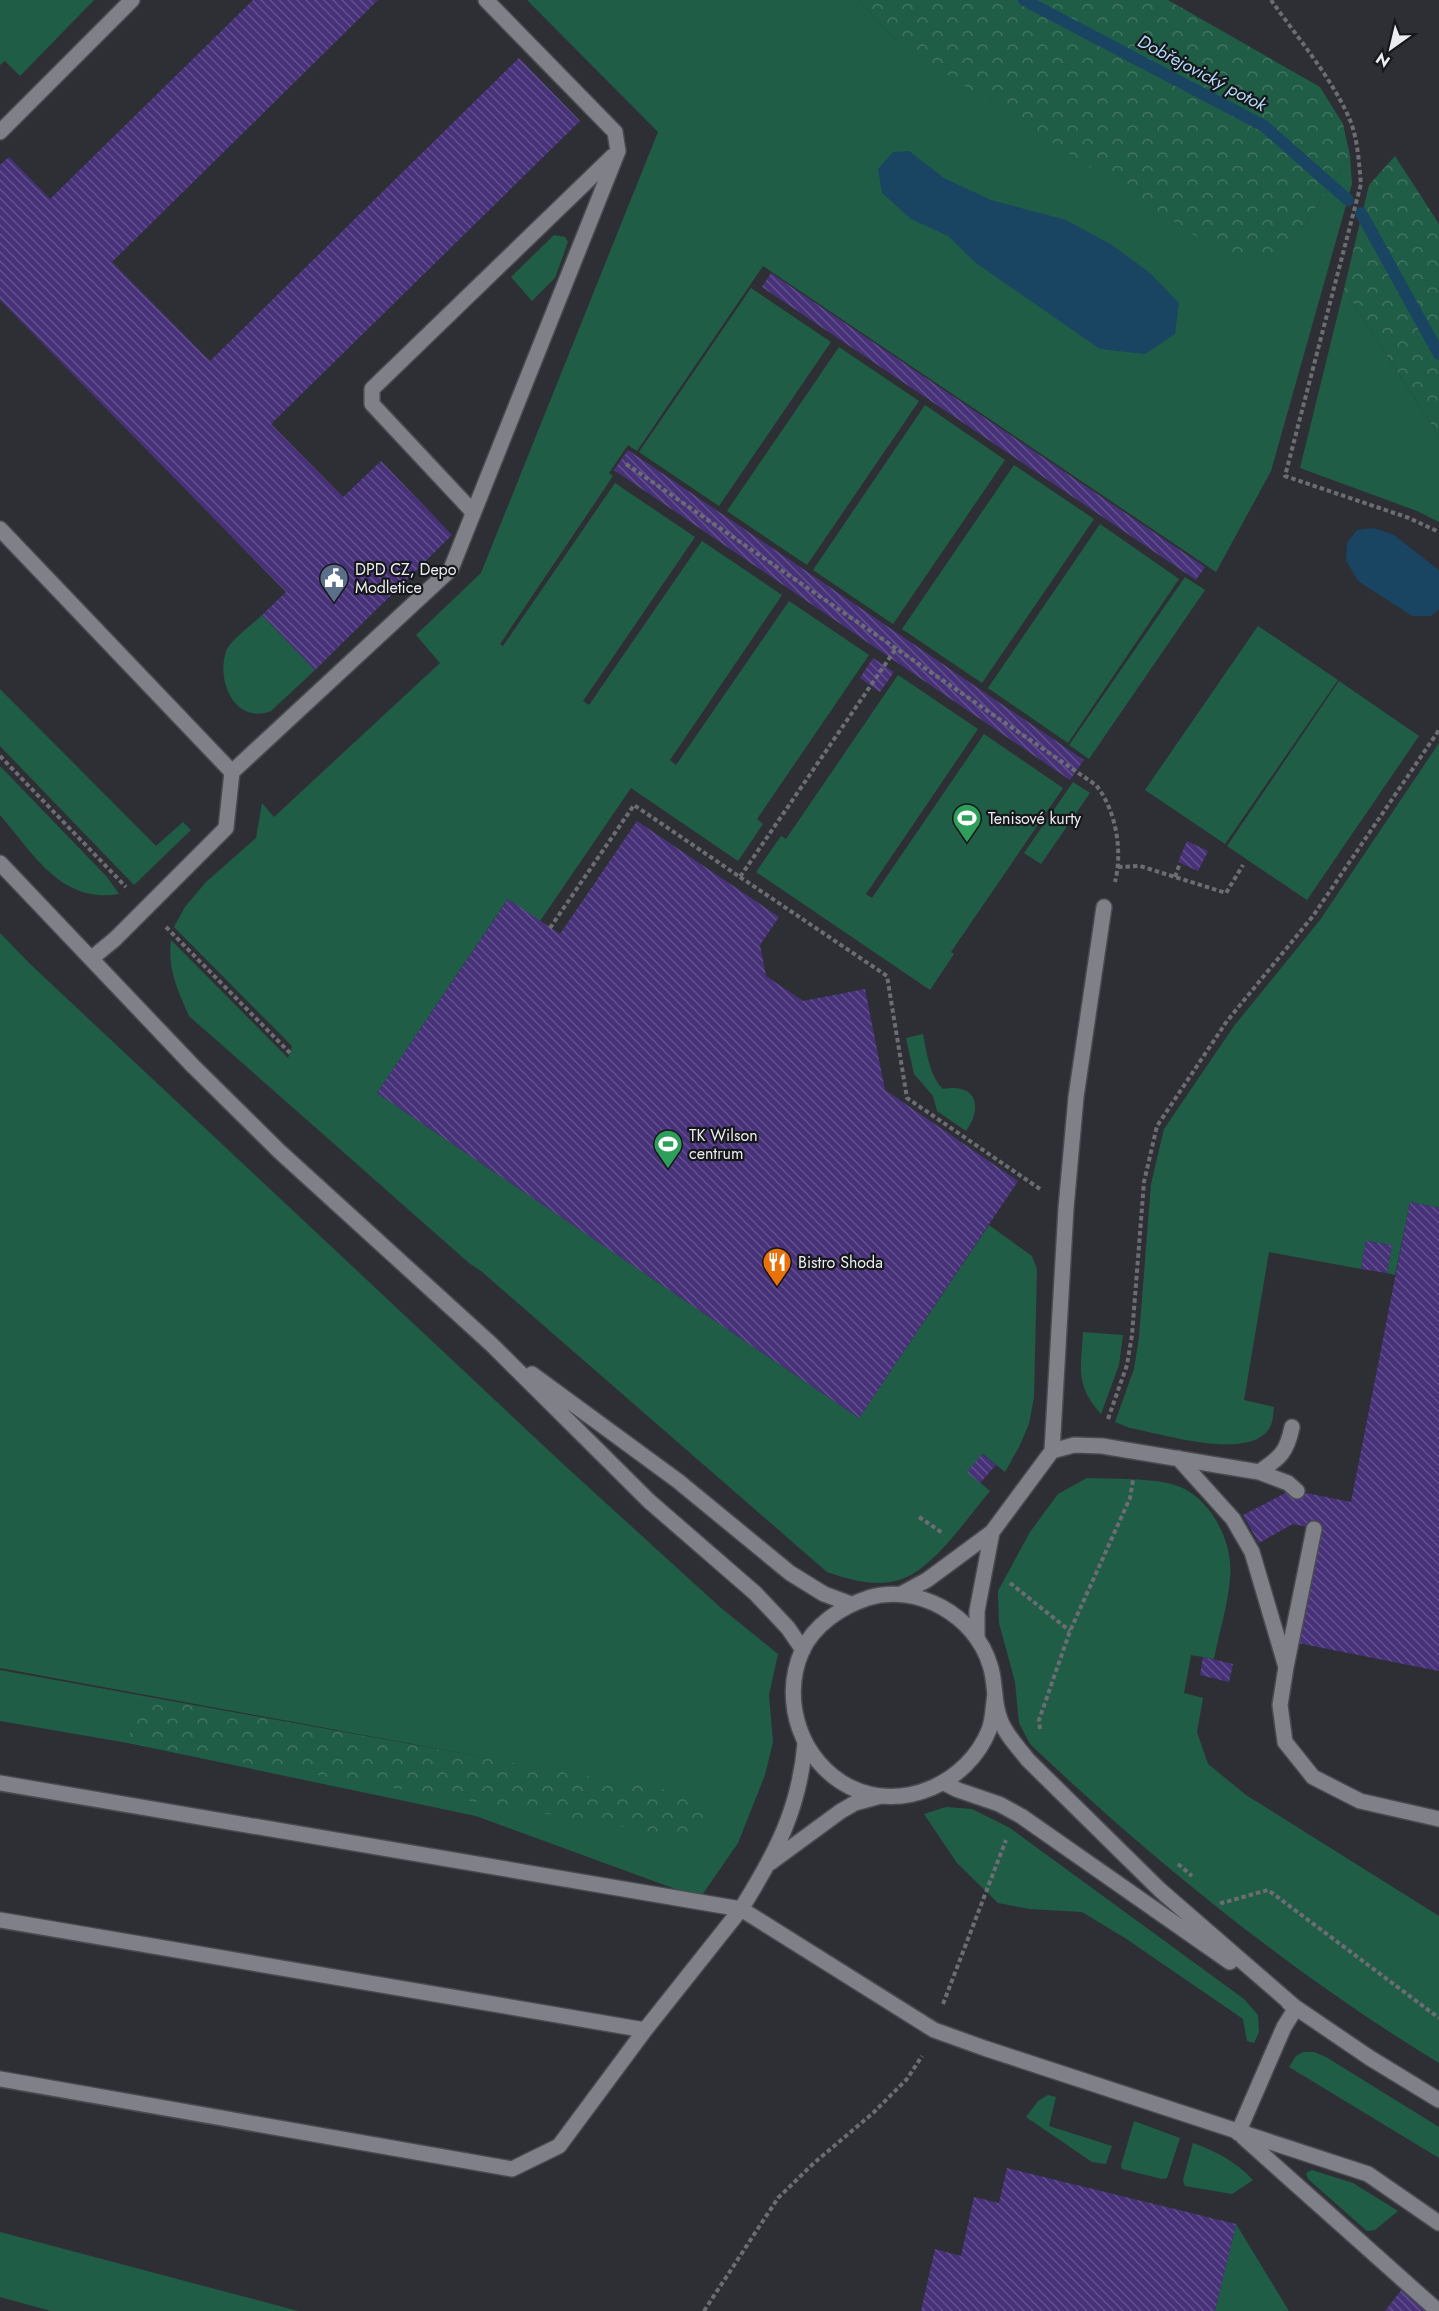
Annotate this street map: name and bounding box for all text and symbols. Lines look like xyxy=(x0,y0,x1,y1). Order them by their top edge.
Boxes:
north arrow xyxy=(1361,18,1421,78)
water label: Dobřejovický potok xyxy=(1133,28,1272,118)
text: N xyxy=(1371,47,1395,73)
place label: DPD CZ, Depo Modletice xyxy=(355,558,457,599)
public building icon: DPD CZ, Depo Modletice xyxy=(318,562,350,604)
sports icon: Tenisové kurty xyxy=(951,802,983,844)
place label: Tenisové kurty xyxy=(988,807,1082,830)
place label: TK Wilson centrum xyxy=(689,1124,758,1165)
sports icon: TK Wilson centrum xyxy=(652,1128,684,1170)
restaurant icon: Bistro Shoda xyxy=(761,1246,793,1288)
place label: Bistro Shoda xyxy=(798,1251,883,1274)

